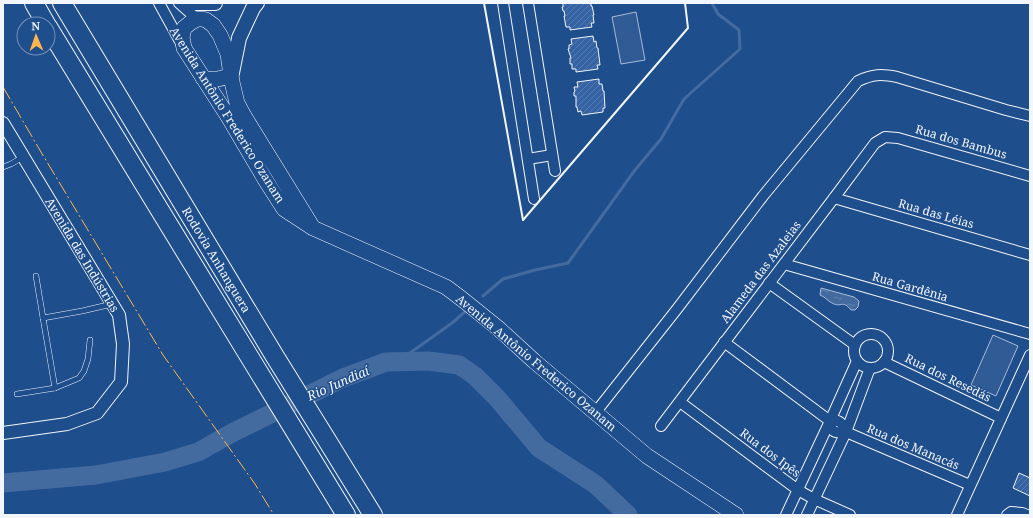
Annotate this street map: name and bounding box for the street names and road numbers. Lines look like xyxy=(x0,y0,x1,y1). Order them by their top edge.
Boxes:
street label: Avenida Antônio Frederico Ozanam xyxy=(166,23,289,206)
street label: Rua dos Bambus xyxy=(913,120,1009,163)
street label: Avenida das Indústrias xyxy=(41,194,123,315)
street label: Rua das Léias xyxy=(896,195,976,232)
street label: Rodovia Anhanguera xyxy=(178,204,255,316)
street label: Alameda das Azaleias xyxy=(716,217,805,326)
street label: Rua Gardênia xyxy=(870,268,950,306)
street label: Avenida Antônio Frederico Ozanam xyxy=(452,290,620,435)
street label: Rua dos Resedás xyxy=(902,349,994,406)
street label: Rua dos Manacás xyxy=(864,419,962,474)
street label: Rua dos Ipês xyxy=(737,424,804,481)

